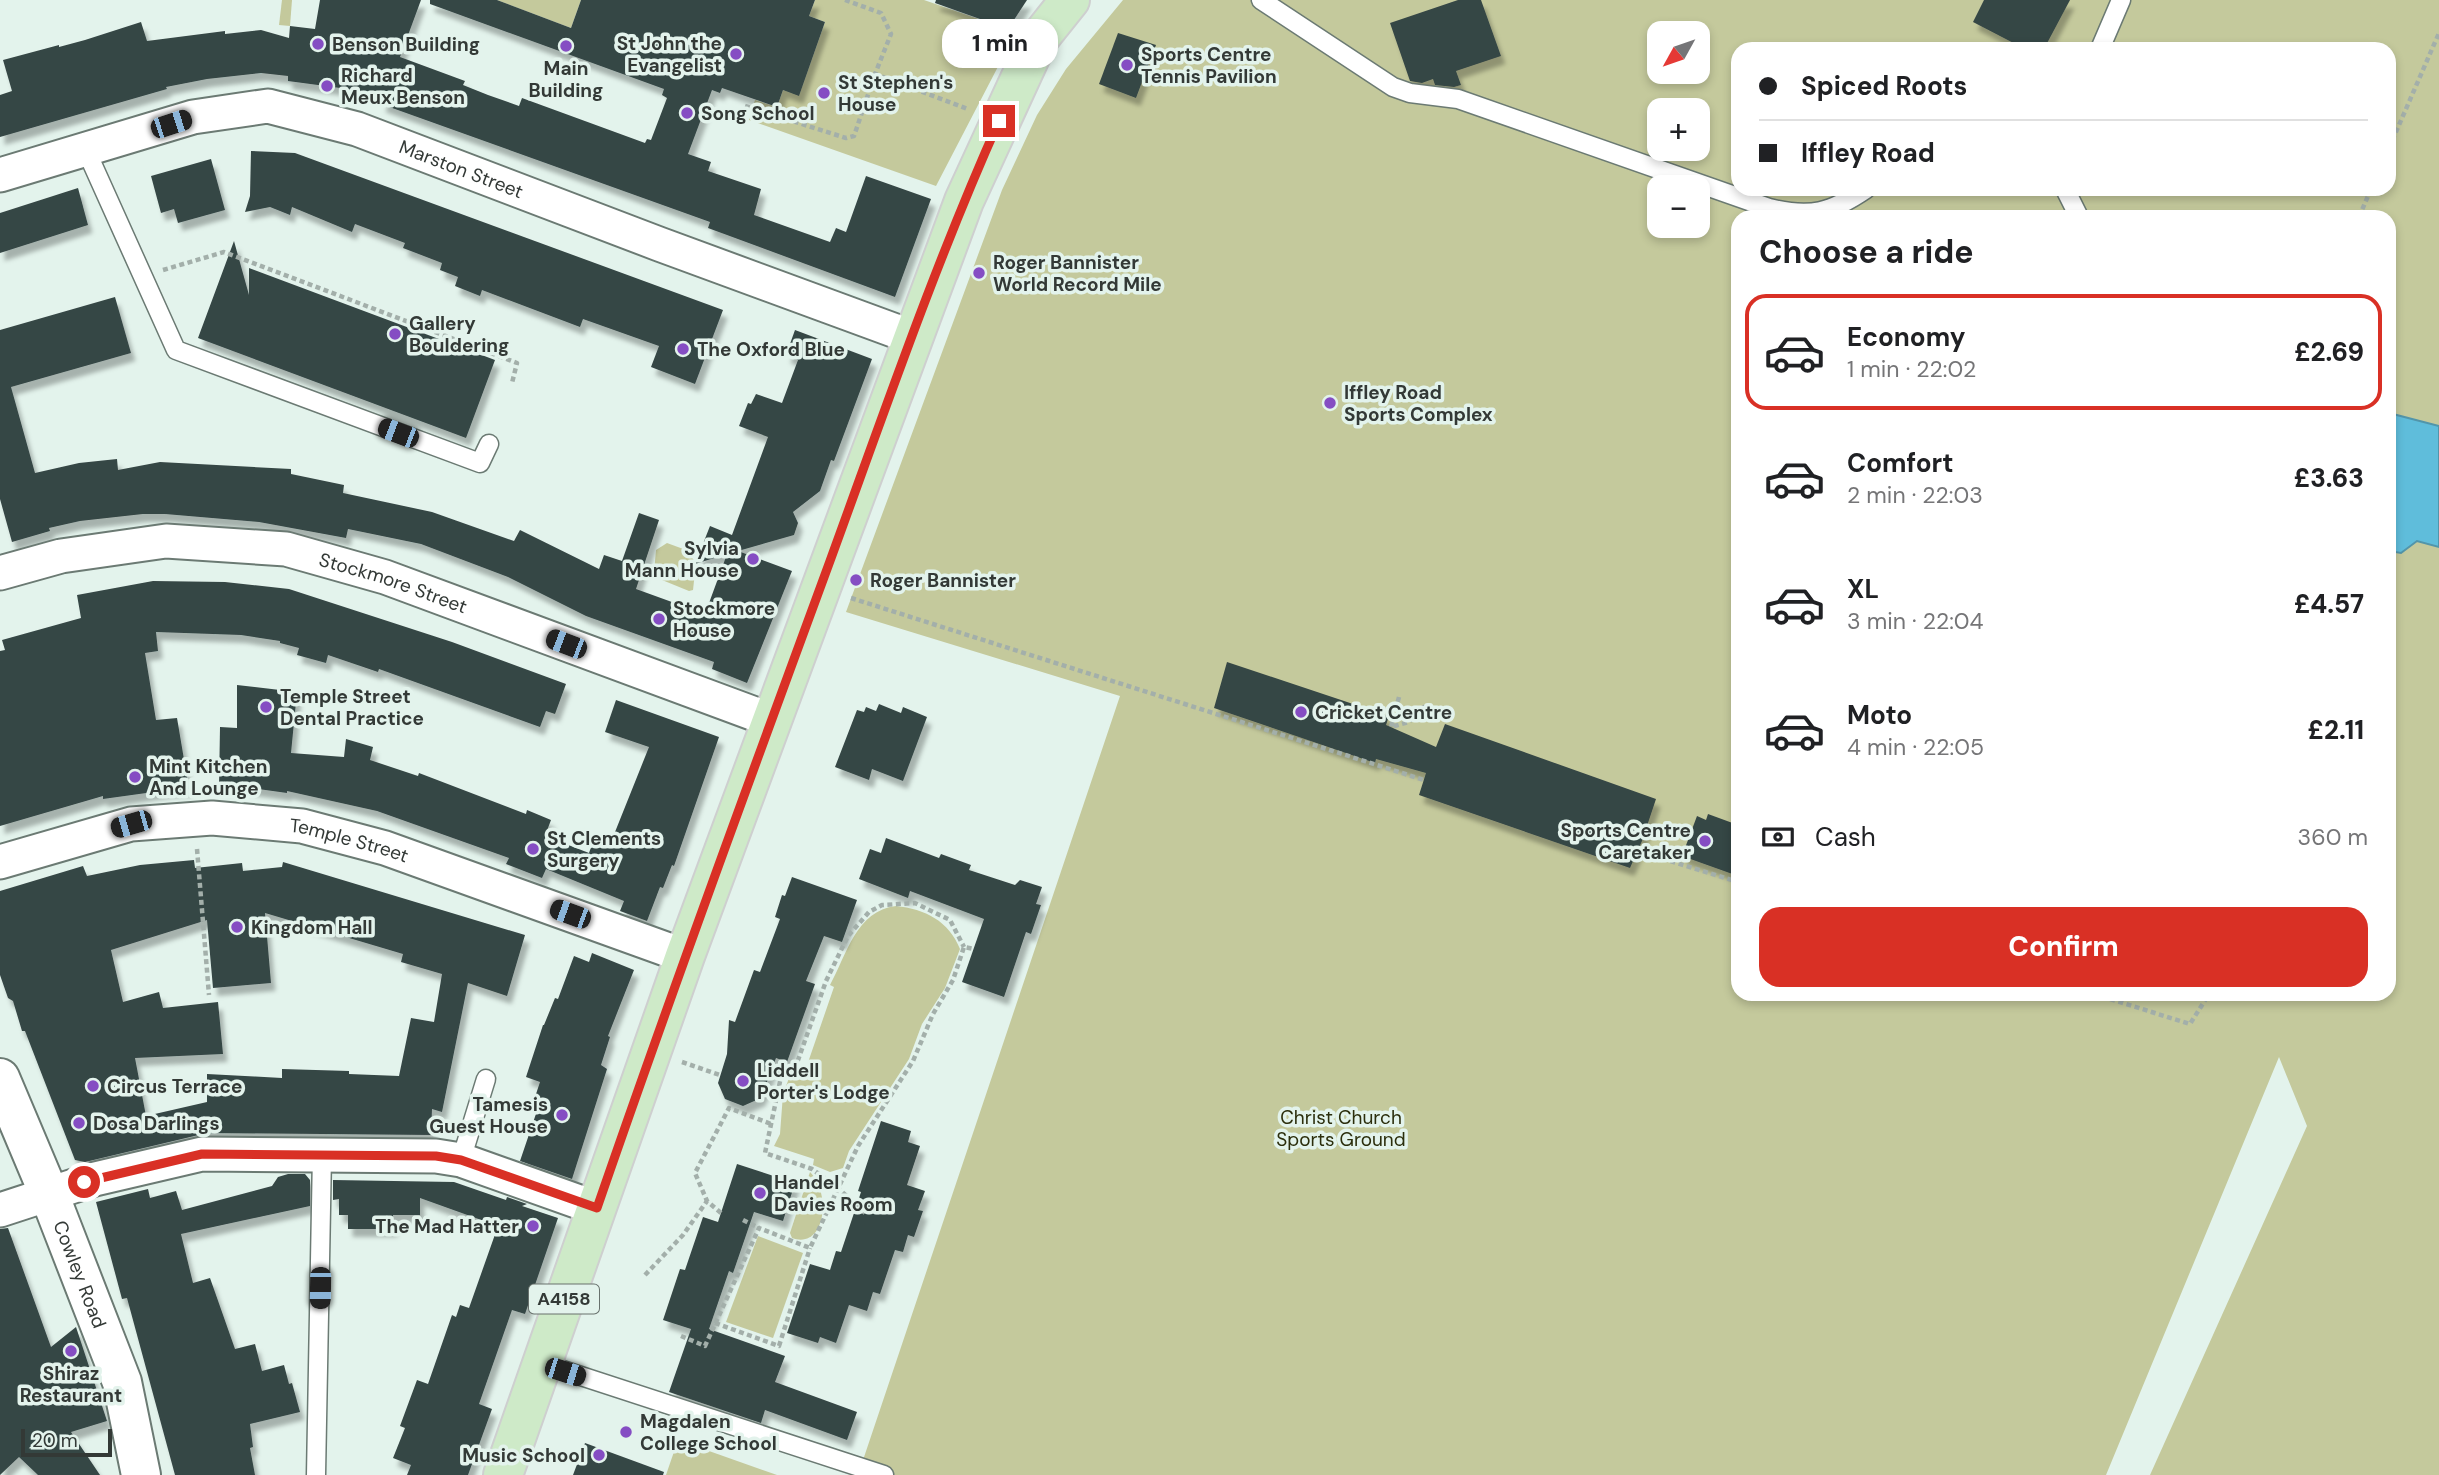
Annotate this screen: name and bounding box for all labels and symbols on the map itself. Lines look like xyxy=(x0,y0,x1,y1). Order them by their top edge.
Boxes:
callout: 1 min xyxy=(941,19,1057,68)
north arrow xyxy=(1647,21,1710,84)
place label: St John the Evangelist xyxy=(617,31,722,78)
place label: Benson Building xyxy=(332,32,480,57)
marker: Benson Building xyxy=(310,36,326,52)
marker: Main Building xyxy=(558,38,574,54)
place label: Sports Centre Tennis Pavilion xyxy=(1141,42,1277,89)
marker: St John the Evangelist xyxy=(728,46,744,62)
place label: Main Building xyxy=(529,56,603,103)
marker: Sports Centre Tennis Pavilion xyxy=(1119,57,1135,73)
place label: Richard Meux Benson xyxy=(341,63,465,110)
place label: St Stephen's House xyxy=(838,70,953,117)
marker: Richard Meux Benson xyxy=(319,78,335,94)
marker: St Stephen's House xyxy=(816,85,832,101)
place label: Song School xyxy=(701,101,815,126)
marker: Song School xyxy=(679,105,695,121)
route end xyxy=(983,105,1015,137)
car xyxy=(148,108,195,140)
street label: Marston Street xyxy=(396,134,527,204)
place label: Roger Bannister World Record Mile xyxy=(993,250,1162,297)
marker: Roger Bannister World Record Mile xyxy=(971,265,987,281)
place label: Gallery Bouldering xyxy=(409,311,509,358)
marker: Gallery Bouldering xyxy=(387,326,403,342)
place label: The Oxford Blue xyxy=(697,337,845,362)
marker: The Oxford Blue xyxy=(675,341,691,357)
place label: Iffley Road Sports Complex xyxy=(1344,380,1493,427)
marker: Iffley Road Sports Complex xyxy=(1322,395,1338,411)
car xyxy=(375,416,422,450)
place label: Sylvia Mann House xyxy=(625,536,739,583)
street label: Stockmore Street xyxy=(316,547,471,619)
marker: Sylvia Mann House xyxy=(745,551,761,567)
place label: Roger Bannister xyxy=(870,568,1016,593)
marker: Roger Bannister xyxy=(848,572,864,588)
place label: Stockmore House xyxy=(673,596,775,643)
marker: Stockmore House xyxy=(651,611,667,627)
car xyxy=(543,627,590,661)
place label: Temple Street Dental Practice xyxy=(280,684,424,731)
marker: Temple Street Dental Practice xyxy=(258,699,274,715)
place label: Cricket Centre xyxy=(1315,700,1452,725)
marker: Cricket Centre xyxy=(1293,704,1309,720)
place label: Mint Kitchen And Lounge xyxy=(149,754,268,801)
marker: Mint Kitchen And Lounge xyxy=(127,769,143,785)
car xyxy=(108,808,155,840)
street label: Temple Street xyxy=(289,812,412,868)
place label: Sports Centre Caretaker xyxy=(1560,818,1691,865)
place label: St Clements Surgery xyxy=(547,826,661,873)
marker: Sports Centre Caretaker xyxy=(1697,833,1713,849)
marker: St Clements Surgery xyxy=(525,841,541,857)
car xyxy=(547,897,594,931)
place label: Kingdom Hall xyxy=(251,915,373,940)
marker: Kingdom Hall xyxy=(229,919,245,935)
place label: Liddell Porter's Lodge xyxy=(757,1058,890,1105)
marker: Liddell Porter's Lodge xyxy=(735,1073,751,1089)
place label: Circus Terrace xyxy=(107,1074,242,1099)
marker: Circus Terrace xyxy=(85,1078,101,1094)
place label: Tamesis Guest House xyxy=(429,1092,548,1139)
park label: Christ Church Sports Ground xyxy=(1276,1105,1406,1152)
marker: Tamesis Guest House xyxy=(554,1107,570,1123)
place label: Dosa Darlings xyxy=(93,1111,220,1136)
marker: Dosa Darlings xyxy=(71,1115,87,1131)
route start xyxy=(68,1166,100,1198)
place label: Handel Davies Room xyxy=(774,1170,893,1217)
marker: Handel Davies Room xyxy=(752,1185,768,1201)
place label: The Mad Hatter xyxy=(375,1214,519,1239)
street label: Cowley Road xyxy=(48,1217,112,1332)
marker: The Mad Hatter xyxy=(525,1218,541,1234)
car xyxy=(310,1267,331,1309)
road number: A4158 xyxy=(529,1284,599,1314)
marker: Shiraz Restaurant xyxy=(63,1343,79,1359)
car xyxy=(542,1356,589,1388)
place label: Shiraz Restaurant xyxy=(20,1361,122,1408)
place label: Magdalen College School xyxy=(640,1409,777,1456)
marker: Magdalen College School xyxy=(618,1424,634,1440)
scale bar xyxy=(21,1426,112,1458)
place label: Music School xyxy=(462,1443,585,1468)
marker: Music School xyxy=(591,1447,607,1463)

